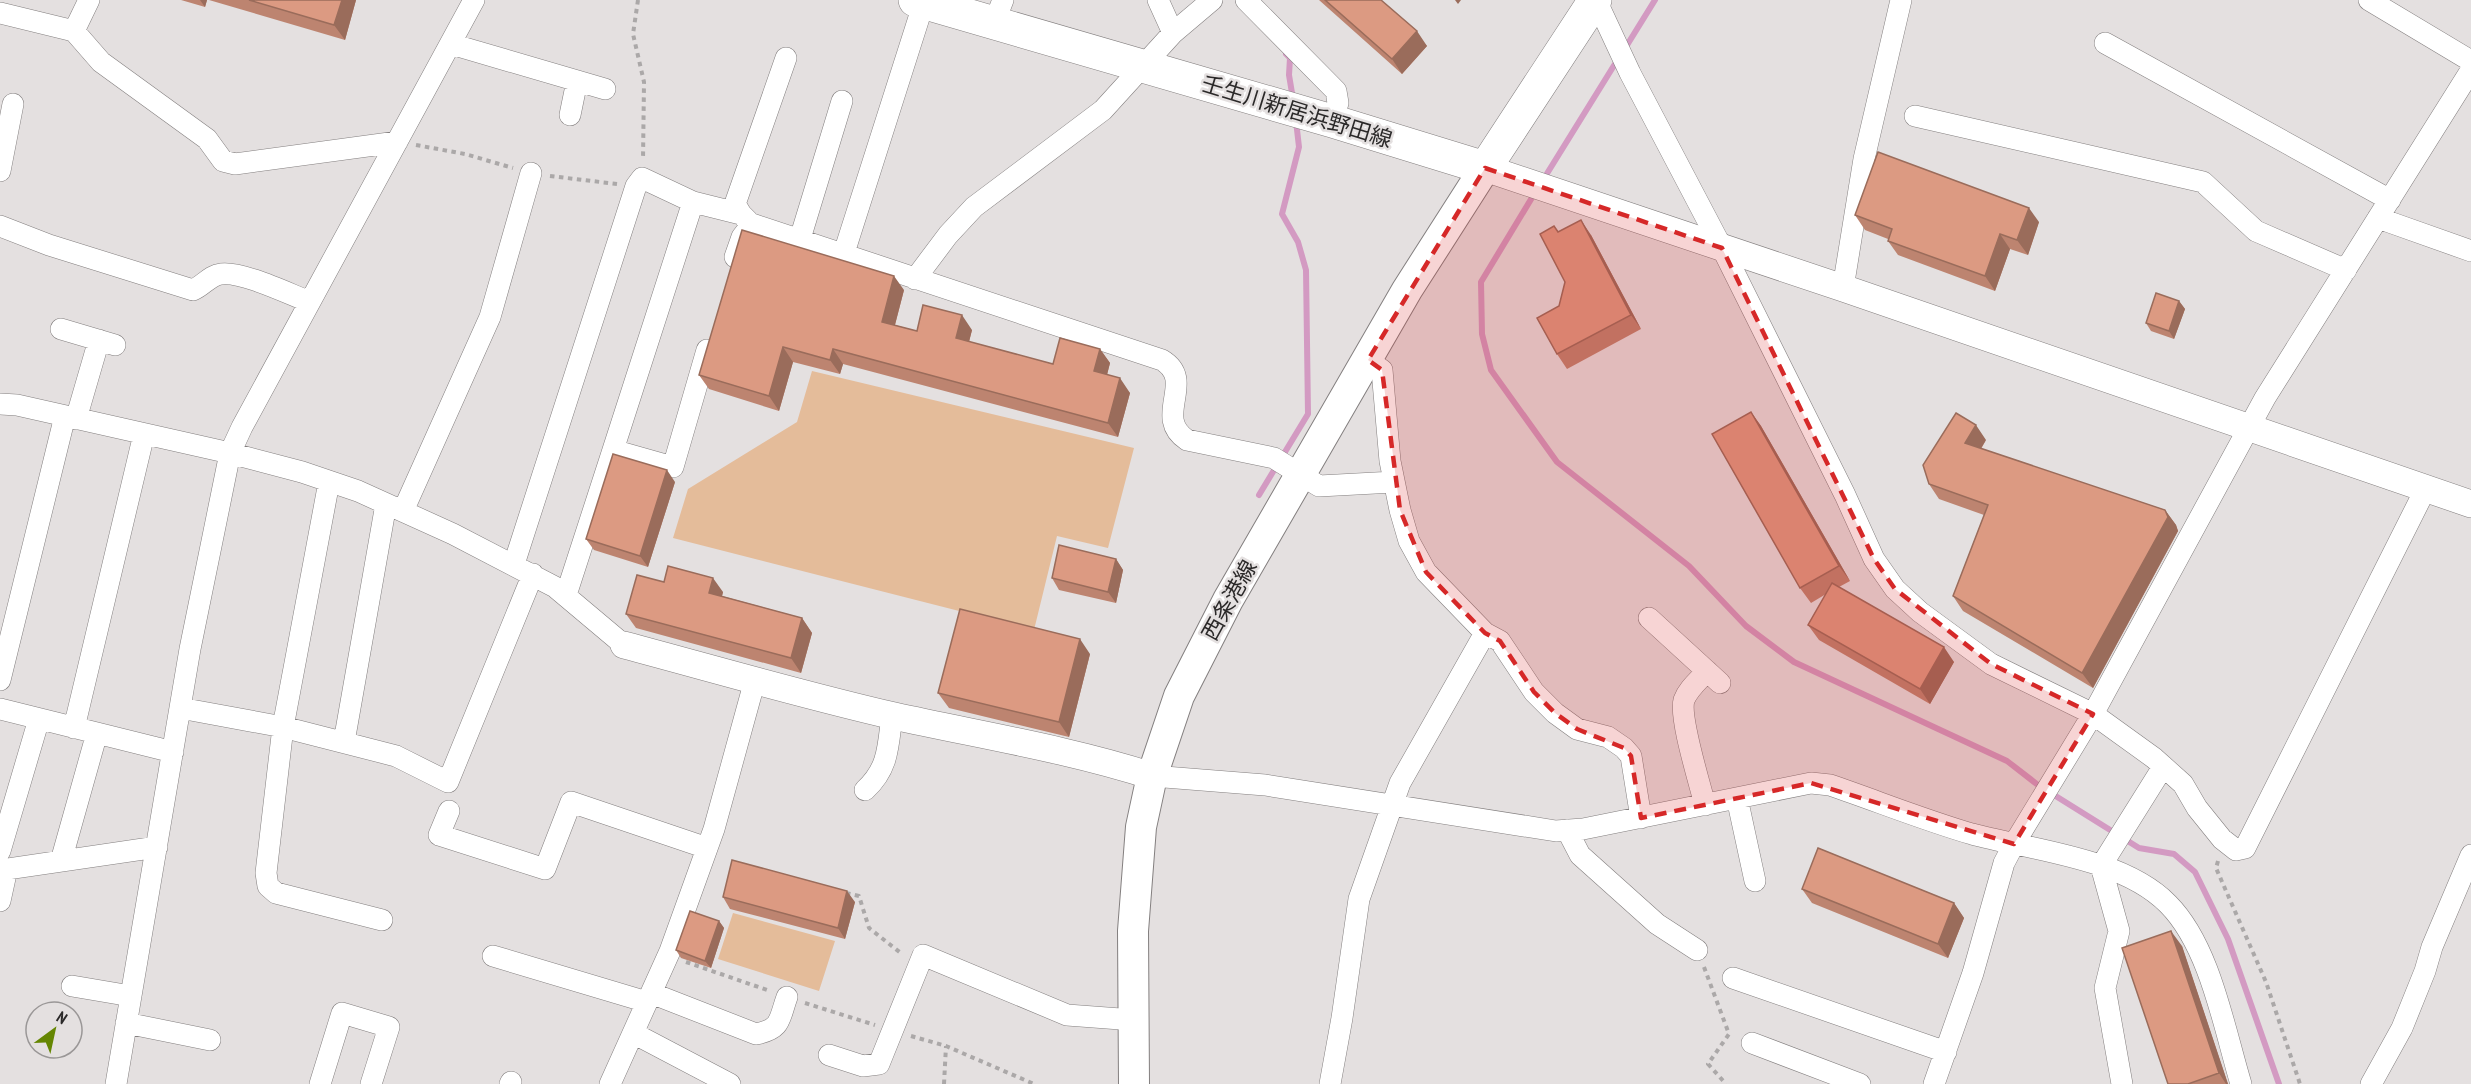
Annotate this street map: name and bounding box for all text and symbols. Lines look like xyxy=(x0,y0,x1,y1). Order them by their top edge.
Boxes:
street label: 壬生川新居浜野田線 xyxy=(1198,69,1396,153)
street label: 西条港線 xyxy=(1195,555,1263,645)
north arrow xyxy=(24,1000,84,1060)
text: N xyxy=(53,1007,71,1028)

